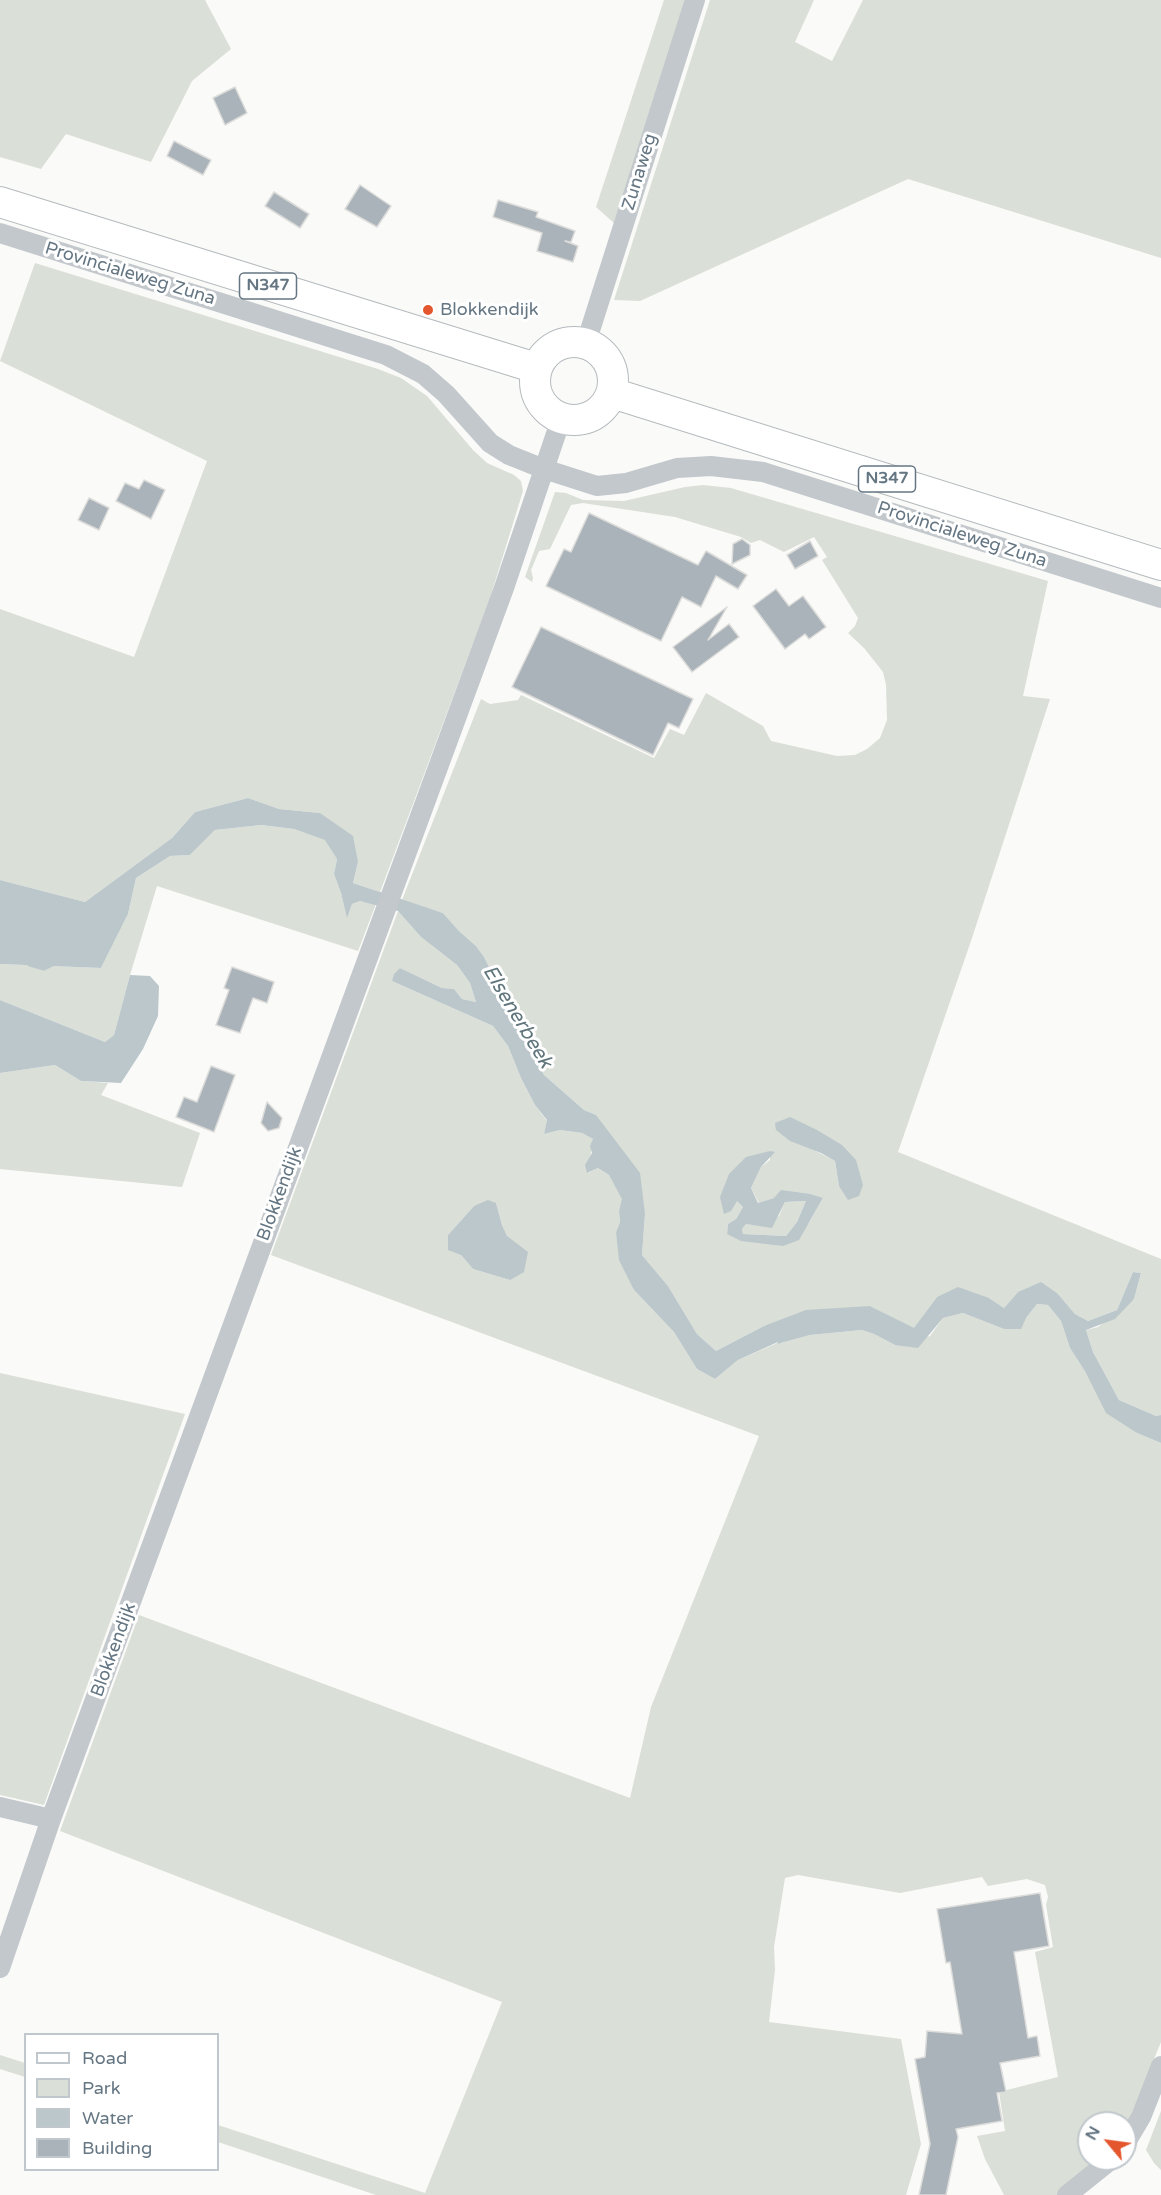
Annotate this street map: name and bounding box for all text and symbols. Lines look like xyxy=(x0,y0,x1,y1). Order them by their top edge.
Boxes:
street label: Zunaweg xyxy=(618,131,662,213)
street label: Provincialeweg Zuna xyxy=(42,238,218,310)
road number: N347 xyxy=(240,273,296,299)
place label: Blokkendijk xyxy=(440,299,539,321)
marker: Blokkendijk xyxy=(421,303,435,317)
road number: N347 xyxy=(858,466,916,492)
street label: Provincialeweg Zuna xyxy=(874,497,1050,573)
water label: Elsenerbeek xyxy=(477,961,557,1073)
street label: Blokkendijk xyxy=(253,1144,307,1244)
street label: Blokkendijk xyxy=(87,1600,141,1700)
legend xyxy=(24,2033,219,2171)
text: Road xyxy=(82,2047,127,2069)
text: Park xyxy=(82,2077,120,2099)
text: Water xyxy=(82,2107,133,2129)
north arrow xyxy=(1077,2111,1137,2171)
text: N xyxy=(1081,2123,1105,2144)
text: Building xyxy=(82,2137,152,2159)

